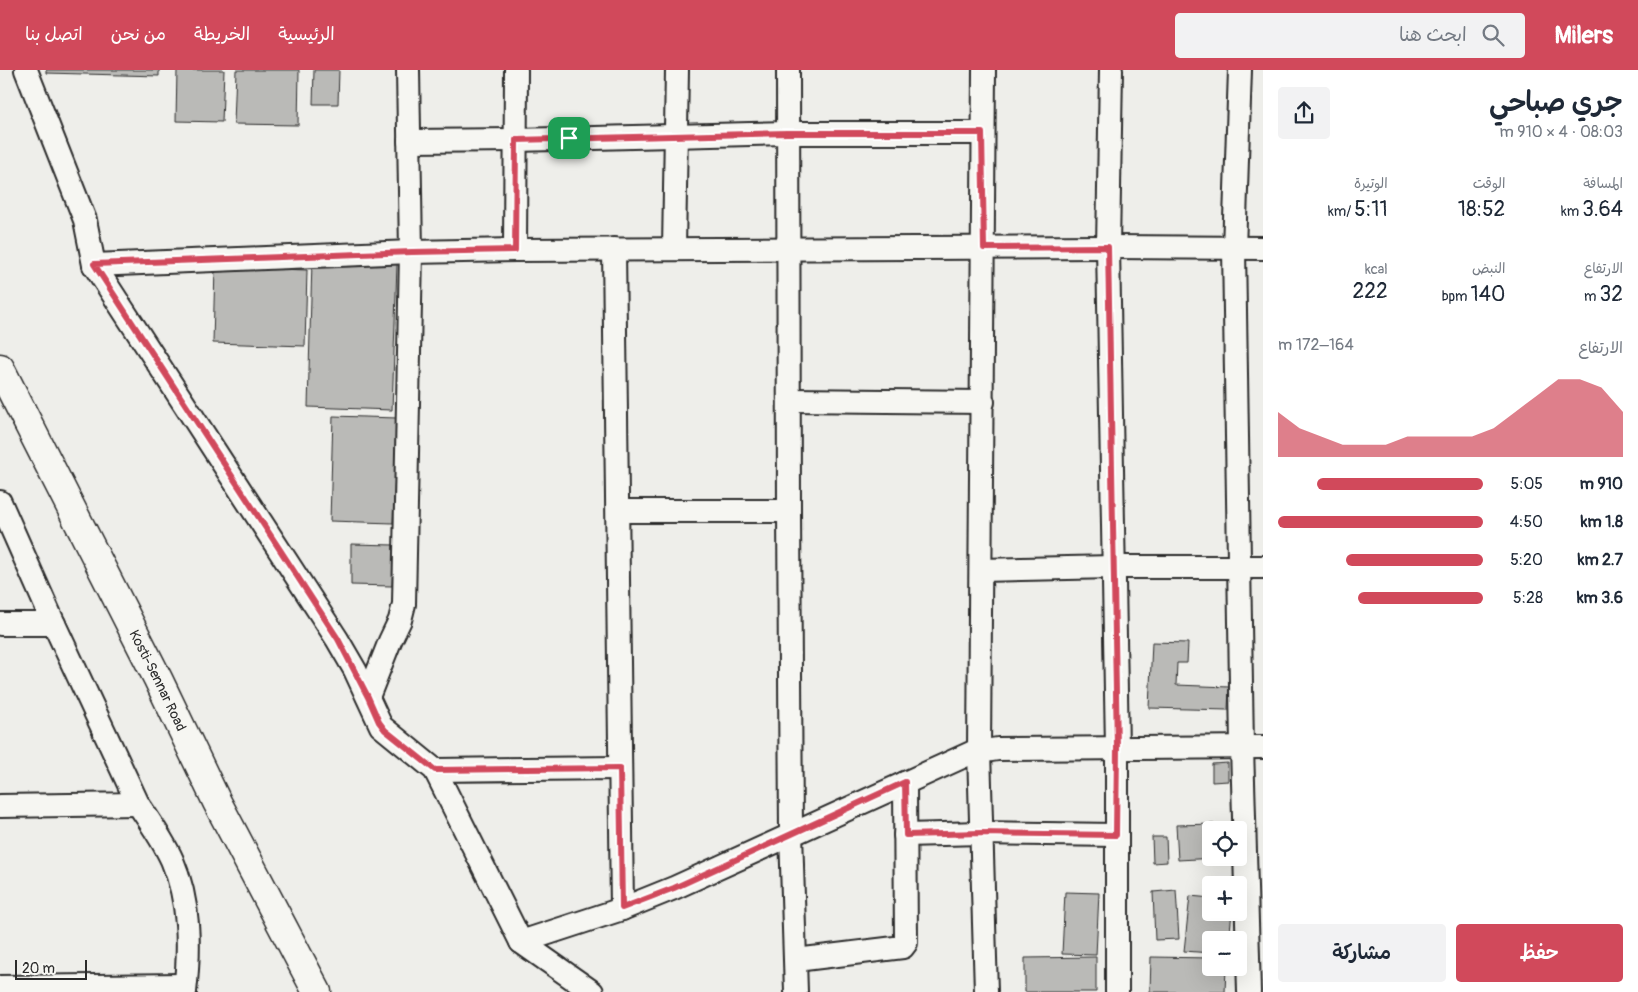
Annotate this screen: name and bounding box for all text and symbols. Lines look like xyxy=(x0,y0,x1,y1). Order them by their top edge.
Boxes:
search box xyxy=(1175,13,1525,58)
icon: search xyxy=(1479,21,1507,49)
text: Milers xyxy=(1555,21,1613,50)
text: اتصل بنا xyxy=(25,23,83,46)
text: من نحن xyxy=(111,23,166,46)
text: الخريطة xyxy=(194,23,250,46)
text: الرئيسية xyxy=(278,23,335,46)
text: ابحث هنا xyxy=(1399,23,1467,47)
text: جري صباحي xyxy=(1489,85,1623,120)
button: share xyxy=(1278,87,1330,139)
pin xyxy=(548,117,590,159)
text: 08:03 · 4 × 910 m xyxy=(1500,122,1623,142)
icon: arrive xyxy=(555,124,583,152)
text: الوتيرة xyxy=(1354,175,1388,192)
text: الوقت xyxy=(1473,175,1505,192)
text: المسافة xyxy=(1583,175,1623,192)
text: 5:11 xyxy=(1354,196,1388,223)
text: 18:52 xyxy=(1458,196,1505,223)
text: 3.64 xyxy=(1582,196,1623,223)
text: /km xyxy=(1328,203,1354,220)
text: km xyxy=(1561,203,1582,220)
text: النبض xyxy=(1472,260,1505,277)
text: الارتفاع xyxy=(1584,260,1623,277)
text: kcal xyxy=(1365,261,1388,278)
text: 222 xyxy=(1352,278,1388,305)
text: 140 xyxy=(1471,281,1505,308)
text: 32 xyxy=(1600,281,1623,308)
text: bpm xyxy=(1442,288,1471,305)
text: m xyxy=(1584,288,1600,305)
text: 164–172 m xyxy=(1278,335,1354,355)
text: الارتفاع xyxy=(1578,338,1623,358)
text: 5:05 xyxy=(1510,474,1543,494)
text: 910 m xyxy=(1580,474,1623,494)
text: 4:50 xyxy=(1510,512,1543,532)
text: 1.8 km xyxy=(1581,512,1623,532)
text: 5:20 xyxy=(1510,550,1543,570)
text: 2.7 km xyxy=(1578,550,1623,570)
text: 5:28 xyxy=(1513,588,1543,608)
text: 3.6 km xyxy=(1577,588,1623,608)
street label: Kosti-Sennar Road xyxy=(125,627,190,734)
map controls xyxy=(1202,821,1247,976)
button: locate xyxy=(1202,821,1247,866)
button: + xyxy=(1202,876,1247,921)
button: مشاركة xyxy=(1278,924,1446,982)
button: حفظ xyxy=(1456,924,1623,982)
button: − xyxy=(1202,931,1247,976)
scale bar xyxy=(15,957,88,980)
text: 20 m xyxy=(22,960,55,977)

